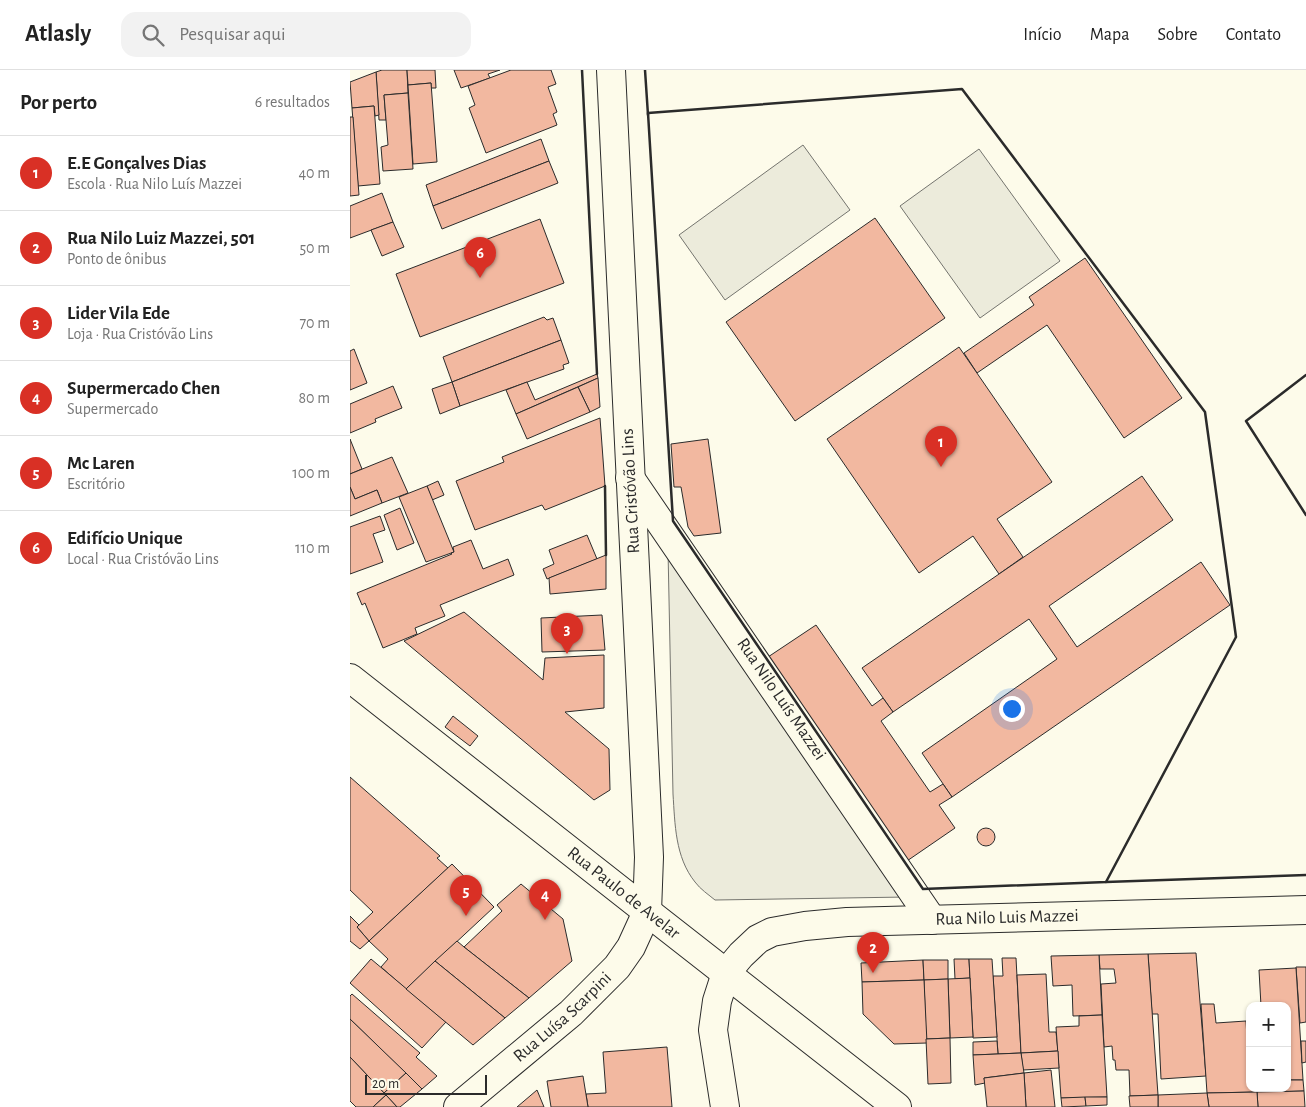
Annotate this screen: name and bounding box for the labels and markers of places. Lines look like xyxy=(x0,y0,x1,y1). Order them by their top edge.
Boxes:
pin: 6 xyxy=(464,237,496,278)
pin: 1 xyxy=(925,426,957,467)
pin: 3 xyxy=(551,613,583,654)
pin: 5 xyxy=(450,875,482,916)
pin: 4 xyxy=(529,879,561,920)
pin: 2 xyxy=(857,932,889,973)

